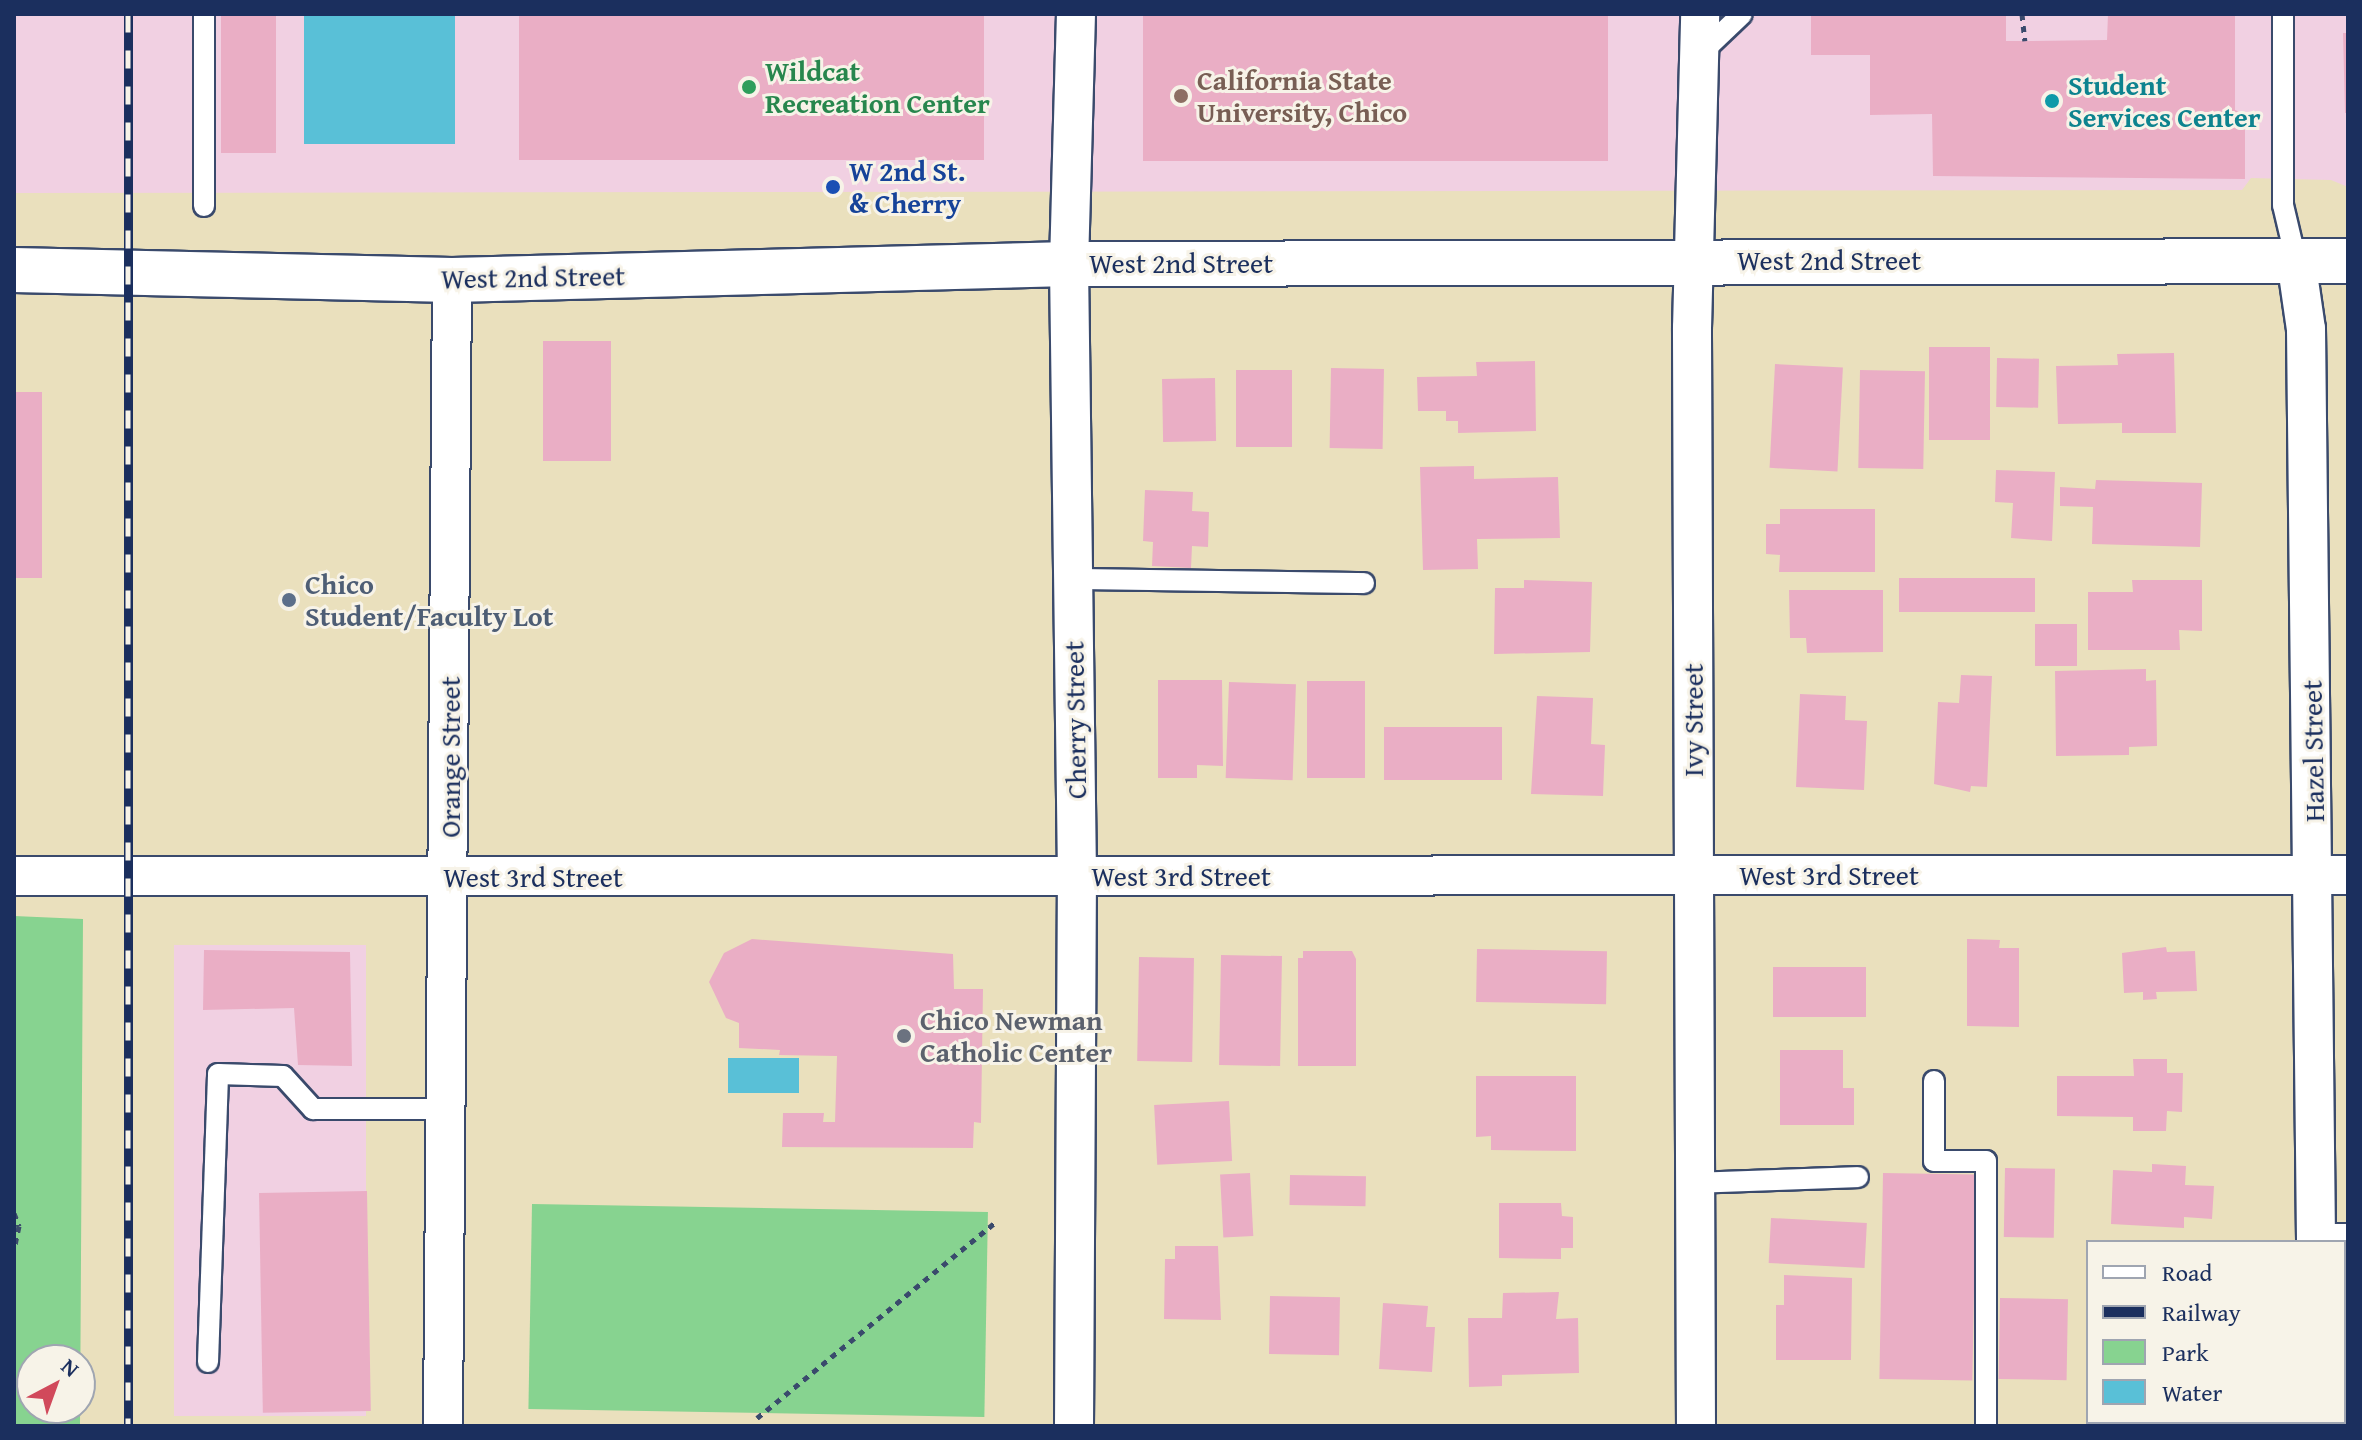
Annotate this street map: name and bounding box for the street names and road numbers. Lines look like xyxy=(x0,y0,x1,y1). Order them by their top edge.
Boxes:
street label: West 2nd Street xyxy=(1737,243,1921,277)
street label: West 2nd Street xyxy=(1089,246,1273,280)
street label: West 2nd Street xyxy=(441,259,625,295)
street label: Cherry Street xyxy=(1057,641,1093,799)
street label: Ivy Street xyxy=(1676,663,1710,777)
street label: Orange Street xyxy=(433,676,467,838)
street label: Hazel Street xyxy=(2295,680,2331,822)
street label: West 3rd Street xyxy=(1739,858,1919,892)
street label: West 3rd Street xyxy=(1091,859,1271,893)
street label: West 3rd Street xyxy=(443,860,623,894)

